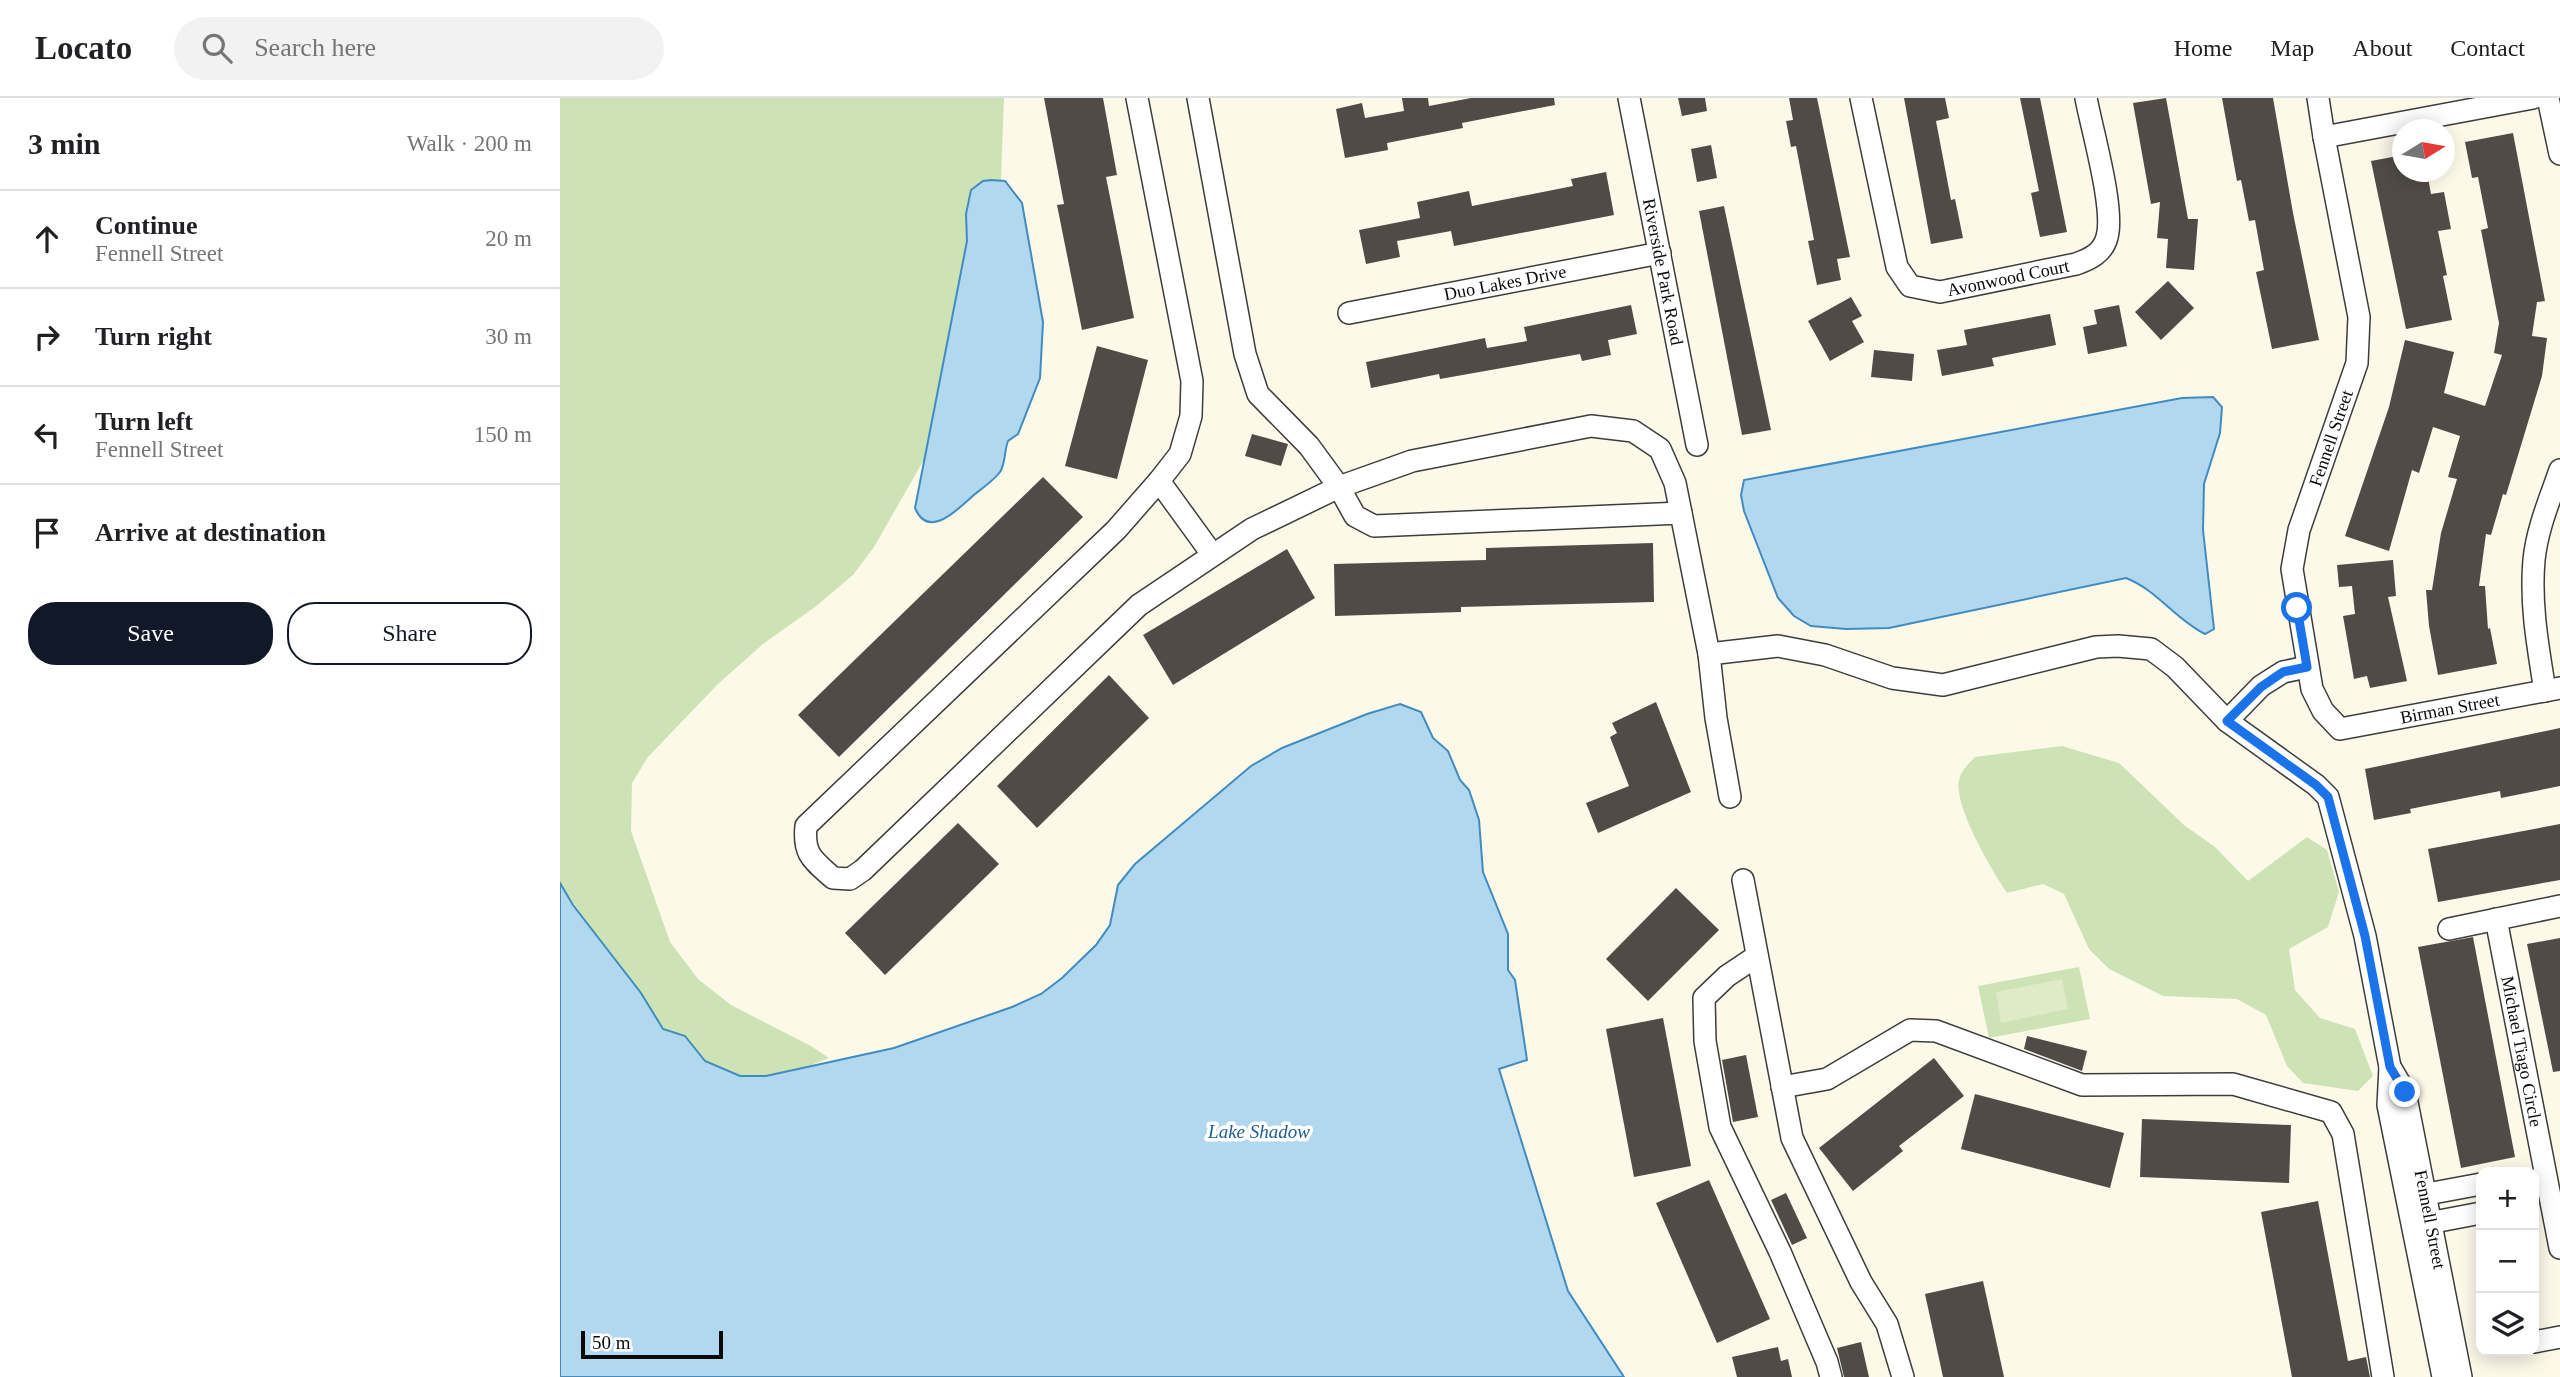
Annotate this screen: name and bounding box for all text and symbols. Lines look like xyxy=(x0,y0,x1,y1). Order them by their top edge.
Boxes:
search box xyxy=(174,17,664,80)
icon: search xyxy=(198,29,236,67)
text: Locato xyxy=(35,30,132,66)
text: Search here xyxy=(254,33,376,62)
text: Home xyxy=(2174,35,2232,61)
text: Map xyxy=(2270,35,2314,61)
text: About xyxy=(2352,35,2412,61)
text: Contact xyxy=(2450,35,2525,61)
north arrow xyxy=(2392,119,2455,182)
text: 3 min xyxy=(28,127,101,160)
text: Walk · 200 m xyxy=(407,131,532,156)
street label: Riverside Park Road xyxy=(1639,197,1687,347)
text: Continue xyxy=(95,211,198,240)
icon: ahead xyxy=(28,220,66,258)
text: 20 m xyxy=(485,226,532,251)
text: Fennell Street xyxy=(95,241,223,266)
street label: Avonwood Court xyxy=(1945,256,2071,300)
street label: Duo Lakes Drive xyxy=(1442,261,1568,304)
icon: right xyxy=(28,318,66,356)
text: Turn right xyxy=(95,322,212,351)
text: 30 m xyxy=(485,324,532,349)
street label: Fennell Street xyxy=(2305,387,2357,489)
text: Turn left xyxy=(95,407,193,436)
icon: left xyxy=(28,416,66,454)
text: 150 m xyxy=(474,422,532,447)
text: Fennell Street xyxy=(95,437,223,462)
icon: arrive xyxy=(28,514,66,552)
text: Arrive at destination xyxy=(95,518,326,547)
route start xyxy=(2281,592,2312,623)
button: Save xyxy=(28,602,273,665)
button: Share xyxy=(287,602,532,665)
street label: Birman Street xyxy=(2399,689,2501,728)
street label: Michael Tiago Circle xyxy=(2497,974,2546,1129)
route end xyxy=(2389,1076,2420,1107)
water label: Lake Shadow xyxy=(1207,1121,1310,1142)
map controls xyxy=(2476,1167,2539,1356)
button: + xyxy=(2476,1167,2539,1230)
street label: Fennell Street xyxy=(2411,1168,2450,1271)
button: − xyxy=(2476,1230,2539,1293)
button: layers xyxy=(2476,1293,2539,1356)
scale bar xyxy=(581,1328,723,1360)
text: 50 m xyxy=(592,1332,631,1353)

